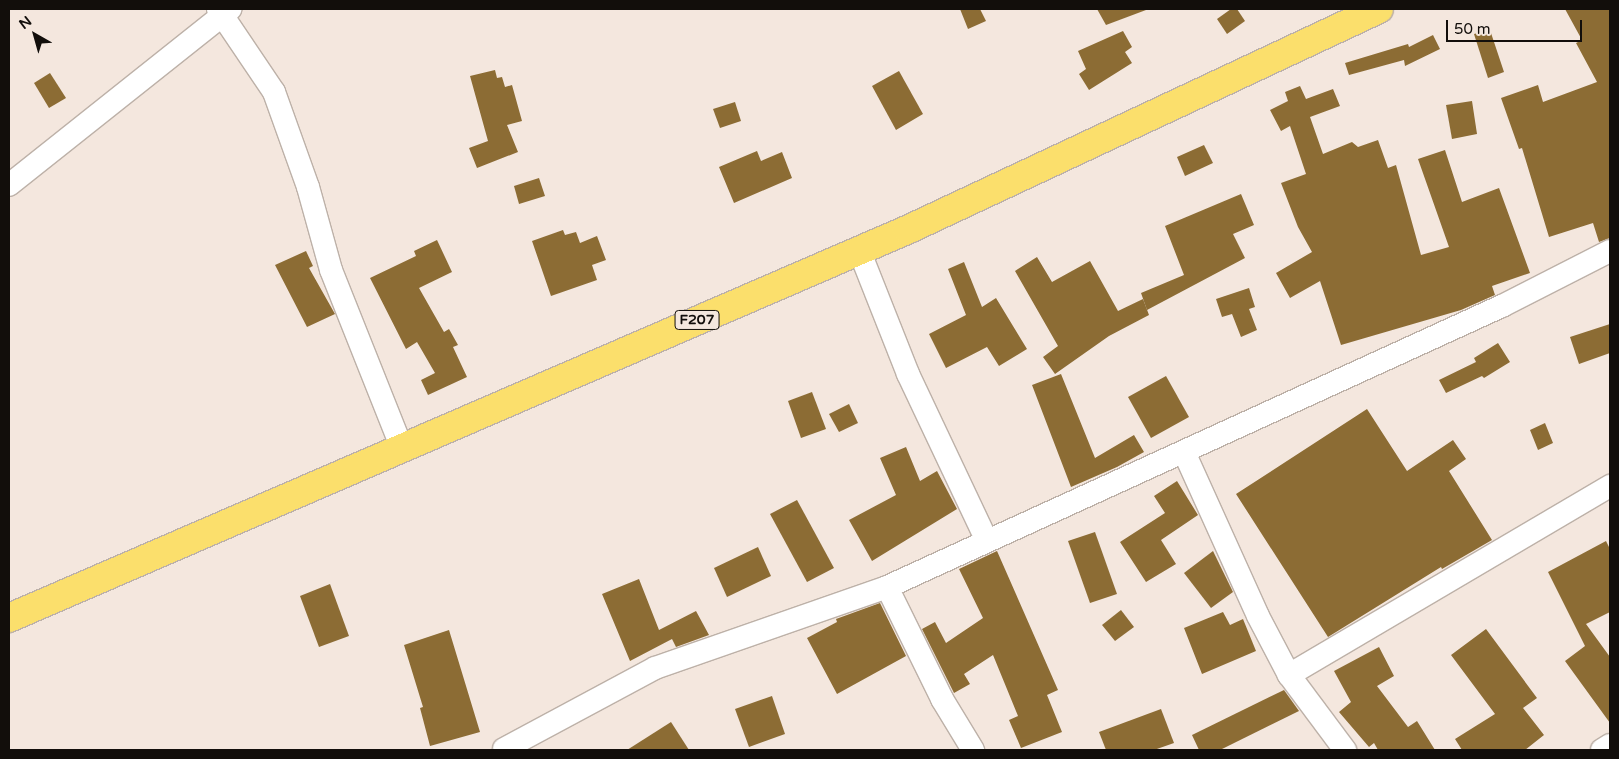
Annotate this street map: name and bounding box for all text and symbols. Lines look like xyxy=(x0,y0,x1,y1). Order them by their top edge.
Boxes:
north arrow xyxy=(10,10,60,60)
scale bar xyxy=(1449,10,1585,42)
text: N xyxy=(16,13,35,33)
text: 50 m xyxy=(1454,20,1491,38)
road number: F207 xyxy=(674,308,720,332)

